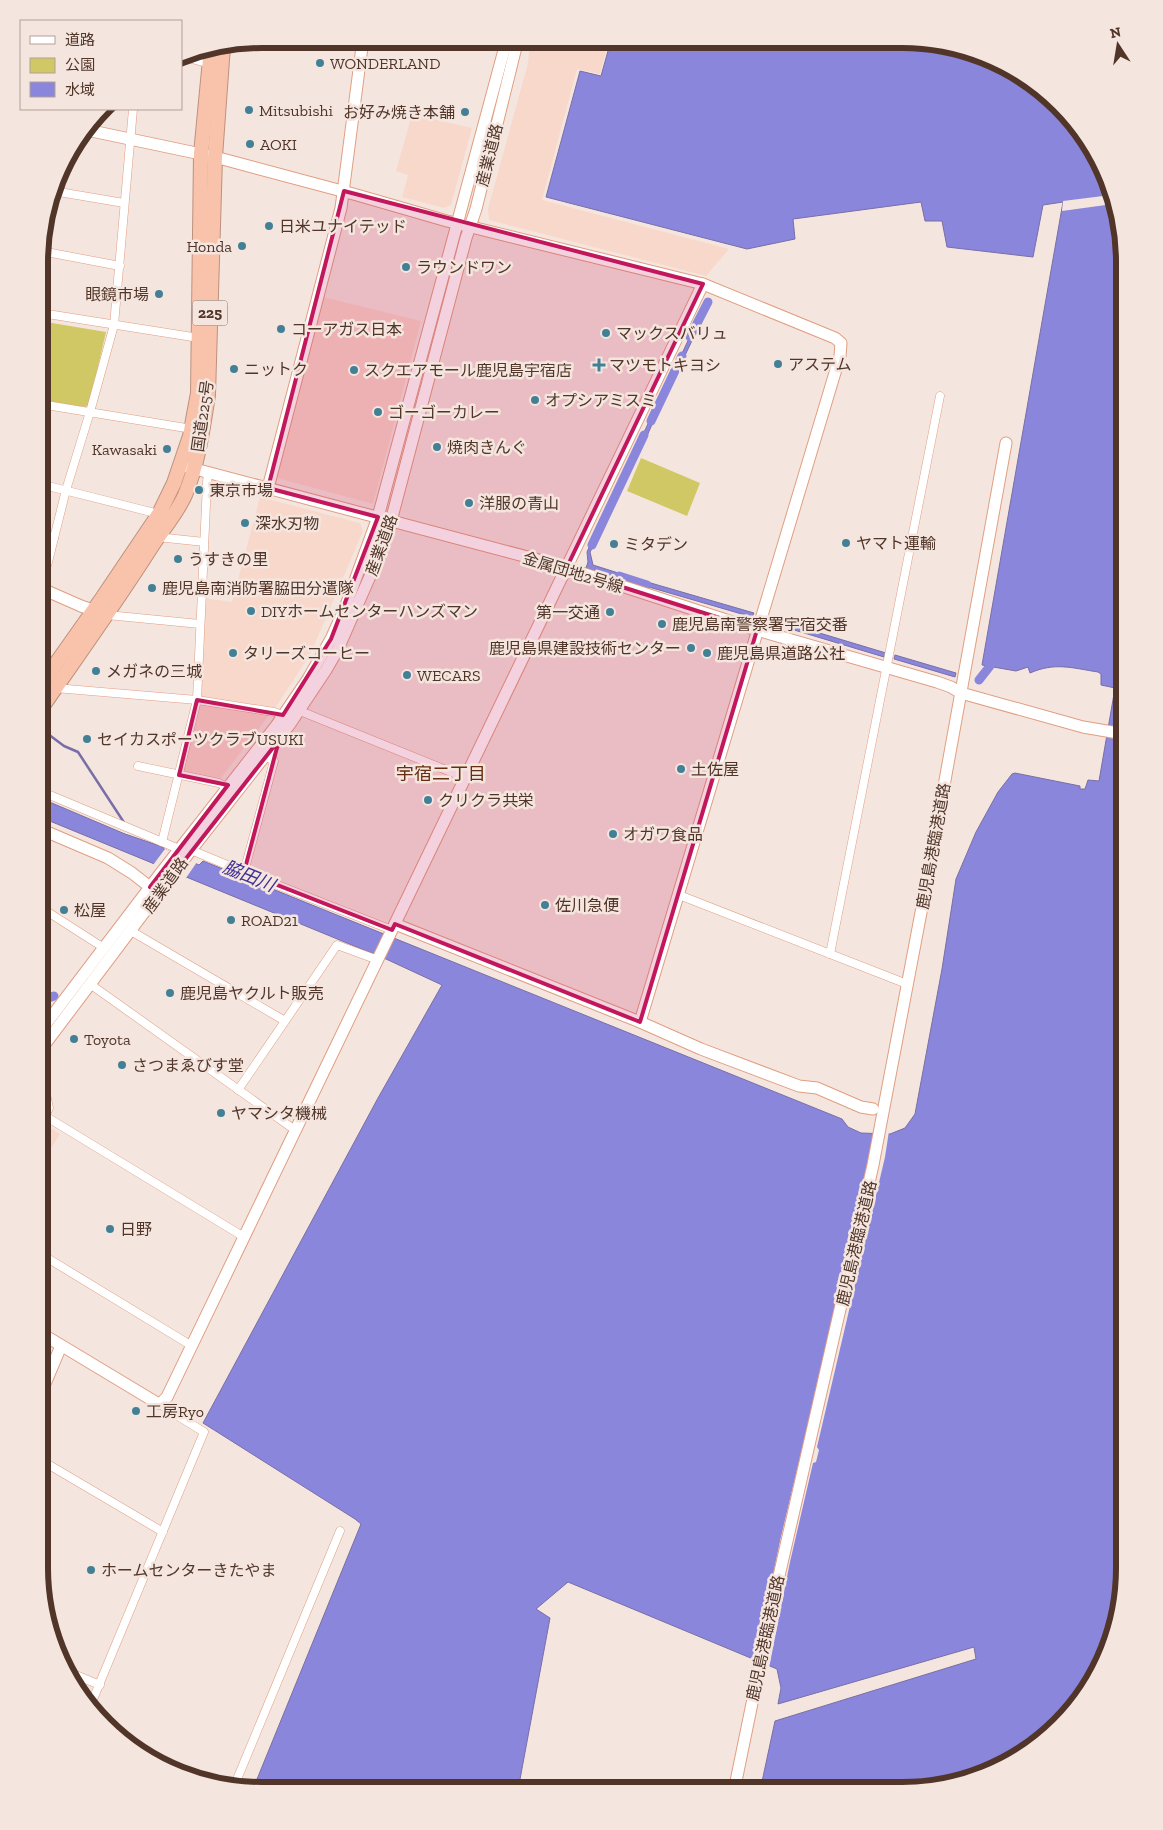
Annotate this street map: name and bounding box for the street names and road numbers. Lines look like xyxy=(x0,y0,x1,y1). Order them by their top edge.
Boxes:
street label: 産業道路 xyxy=(473,122,506,188)
road number: 225 xyxy=(192,300,228,326)
street label: 国道225号 xyxy=(188,379,217,453)
street label: 産業道路 xyxy=(362,512,401,578)
street label: 金属団地2号線 xyxy=(520,548,625,597)
street label: 鹿児島港臨港道路 xyxy=(913,781,954,911)
street label: 産業道路 xyxy=(139,854,192,917)
street label: 鹿児島港臨港道路 xyxy=(833,1179,880,1308)
street label: 鹿児島港臨港道路 xyxy=(743,1574,788,1703)

